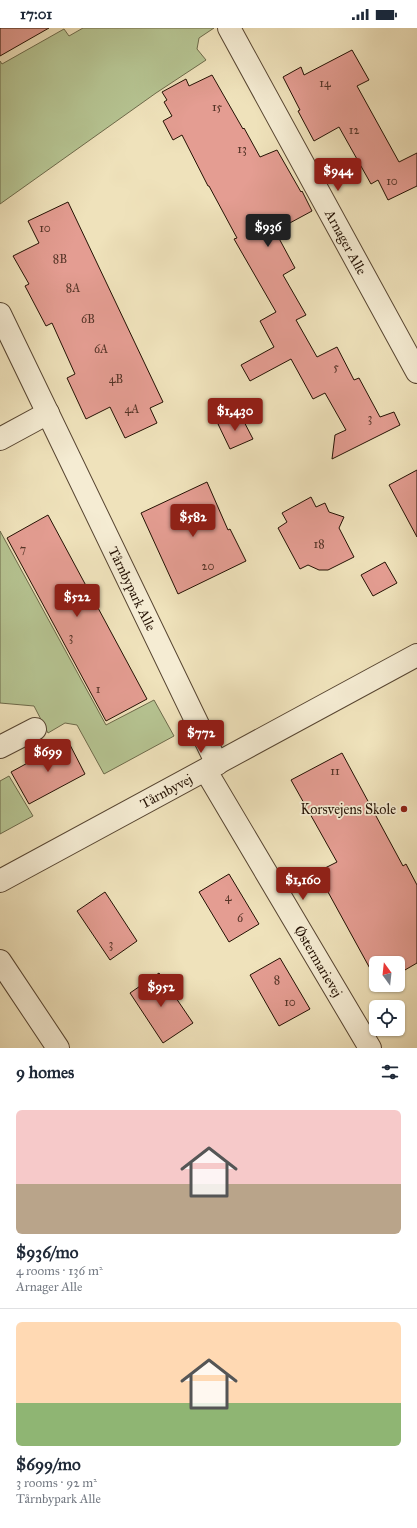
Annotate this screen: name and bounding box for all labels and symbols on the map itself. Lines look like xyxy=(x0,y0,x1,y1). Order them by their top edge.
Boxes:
house number: 14 xyxy=(319,76,331,90)
house number: 15 xyxy=(212,100,223,114)
house number: 12 xyxy=(349,123,359,137)
house number: 13 xyxy=(237,142,247,156)
pin: $944 xyxy=(314,158,362,192)
house number: 10 xyxy=(386,174,398,188)
street label: Arnager Alle xyxy=(321,206,371,278)
pin: $936 xyxy=(244,214,292,248)
house number: 10 xyxy=(39,221,51,235)
house number: 8B xyxy=(53,252,67,266)
house number: 8A xyxy=(66,281,80,295)
house number: 6B xyxy=(81,312,95,326)
house number: 6A xyxy=(94,342,108,356)
house number: 5 xyxy=(333,360,339,374)
house number: 4B xyxy=(109,372,123,386)
pin: $1,430 xyxy=(202,398,268,432)
house number: 4A xyxy=(125,402,139,416)
house number: 3 xyxy=(368,411,373,425)
pin: $582 xyxy=(169,504,217,538)
house number: 18 xyxy=(313,537,325,551)
house number: 7 xyxy=(20,542,26,556)
street label: Tårnbypark Alle xyxy=(105,544,160,634)
house number: 20 xyxy=(202,559,214,573)
pin: $522 xyxy=(53,584,101,618)
house number: 3 xyxy=(69,630,74,644)
house number: 1 xyxy=(96,682,101,696)
pin: $772 xyxy=(177,720,225,754)
pin: $699 xyxy=(24,739,72,773)
house number: 11 xyxy=(330,764,340,778)
street label: Tårnbyvej xyxy=(137,770,195,812)
place label: Korsvejens Skole xyxy=(300,801,396,818)
marker: Korsvejens Skole xyxy=(399,804,409,814)
pin: $1,160 xyxy=(270,867,336,901)
house number: 4 xyxy=(225,890,232,904)
house number: 6 xyxy=(237,911,244,925)
street label: Østermarievej xyxy=(291,922,346,1000)
house number: 3 xyxy=(109,937,114,951)
north arrow xyxy=(369,956,405,992)
house number: 8 xyxy=(274,973,280,987)
pin: $952 xyxy=(137,974,185,1008)
house number: 10 xyxy=(284,995,296,1009)

